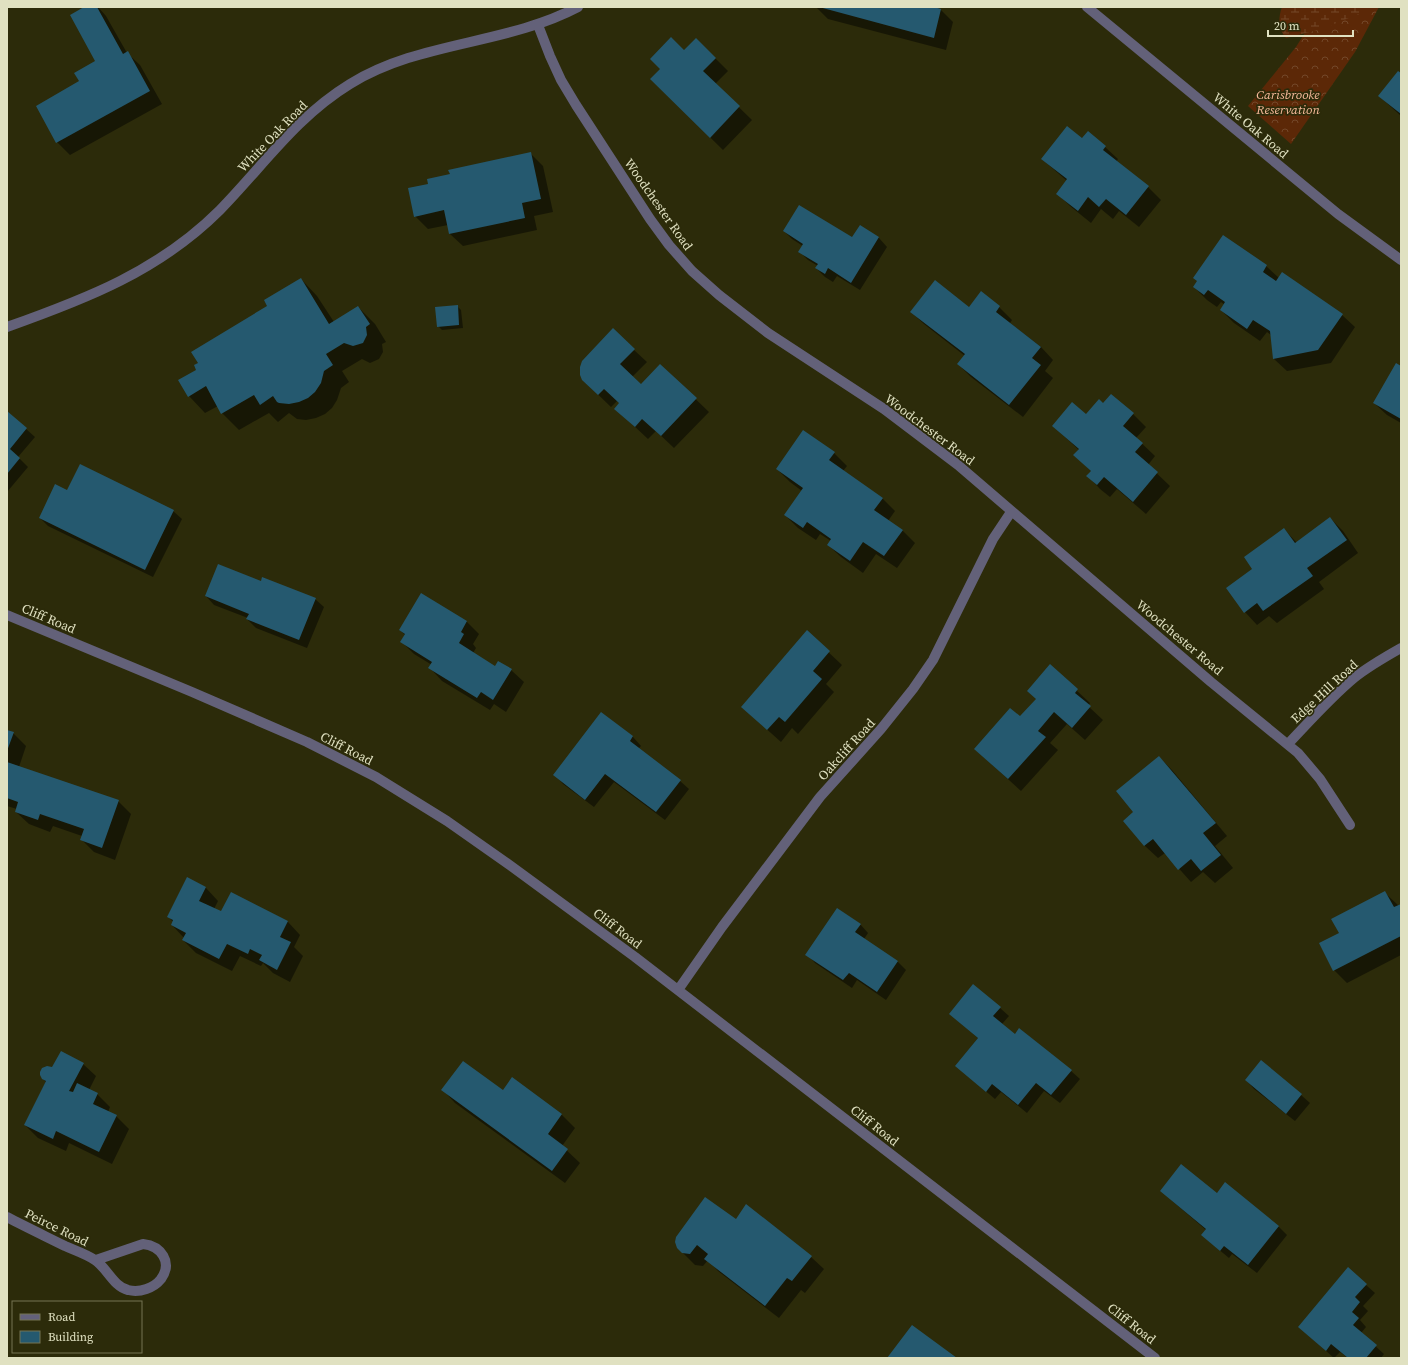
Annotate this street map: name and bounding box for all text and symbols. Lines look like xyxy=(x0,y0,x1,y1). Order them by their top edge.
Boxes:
scale bar xyxy=(1268,12,1353,38)
text: 20 m xyxy=(1274,18,1300,34)
park label: Carisbrooke Reservation xyxy=(1255,86,1320,118)
street label: White Oak Road xyxy=(1209,89,1292,162)
street label: White Oak Road xyxy=(234,96,311,176)
street label: Woodchester Road xyxy=(621,155,697,254)
street label: Woodchester Road xyxy=(881,390,979,469)
street label: Woodchester Road xyxy=(1133,596,1227,679)
street label: Cliff Road xyxy=(19,600,79,638)
street label: Edge Hill Road xyxy=(1287,656,1362,727)
street label: Oakcliff Road xyxy=(814,714,879,784)
street label: Cliff Road xyxy=(318,728,377,769)
street label: Cliff Road xyxy=(590,904,646,953)
street label: Cliff Road xyxy=(847,1101,903,1150)
street label: Peirce Road xyxy=(22,1205,92,1250)
street label: Cliff Road xyxy=(1104,1299,1160,1348)
legend xyxy=(12,1301,142,1353)
text: Road xyxy=(48,1309,75,1325)
text: Building xyxy=(48,1329,93,1345)

